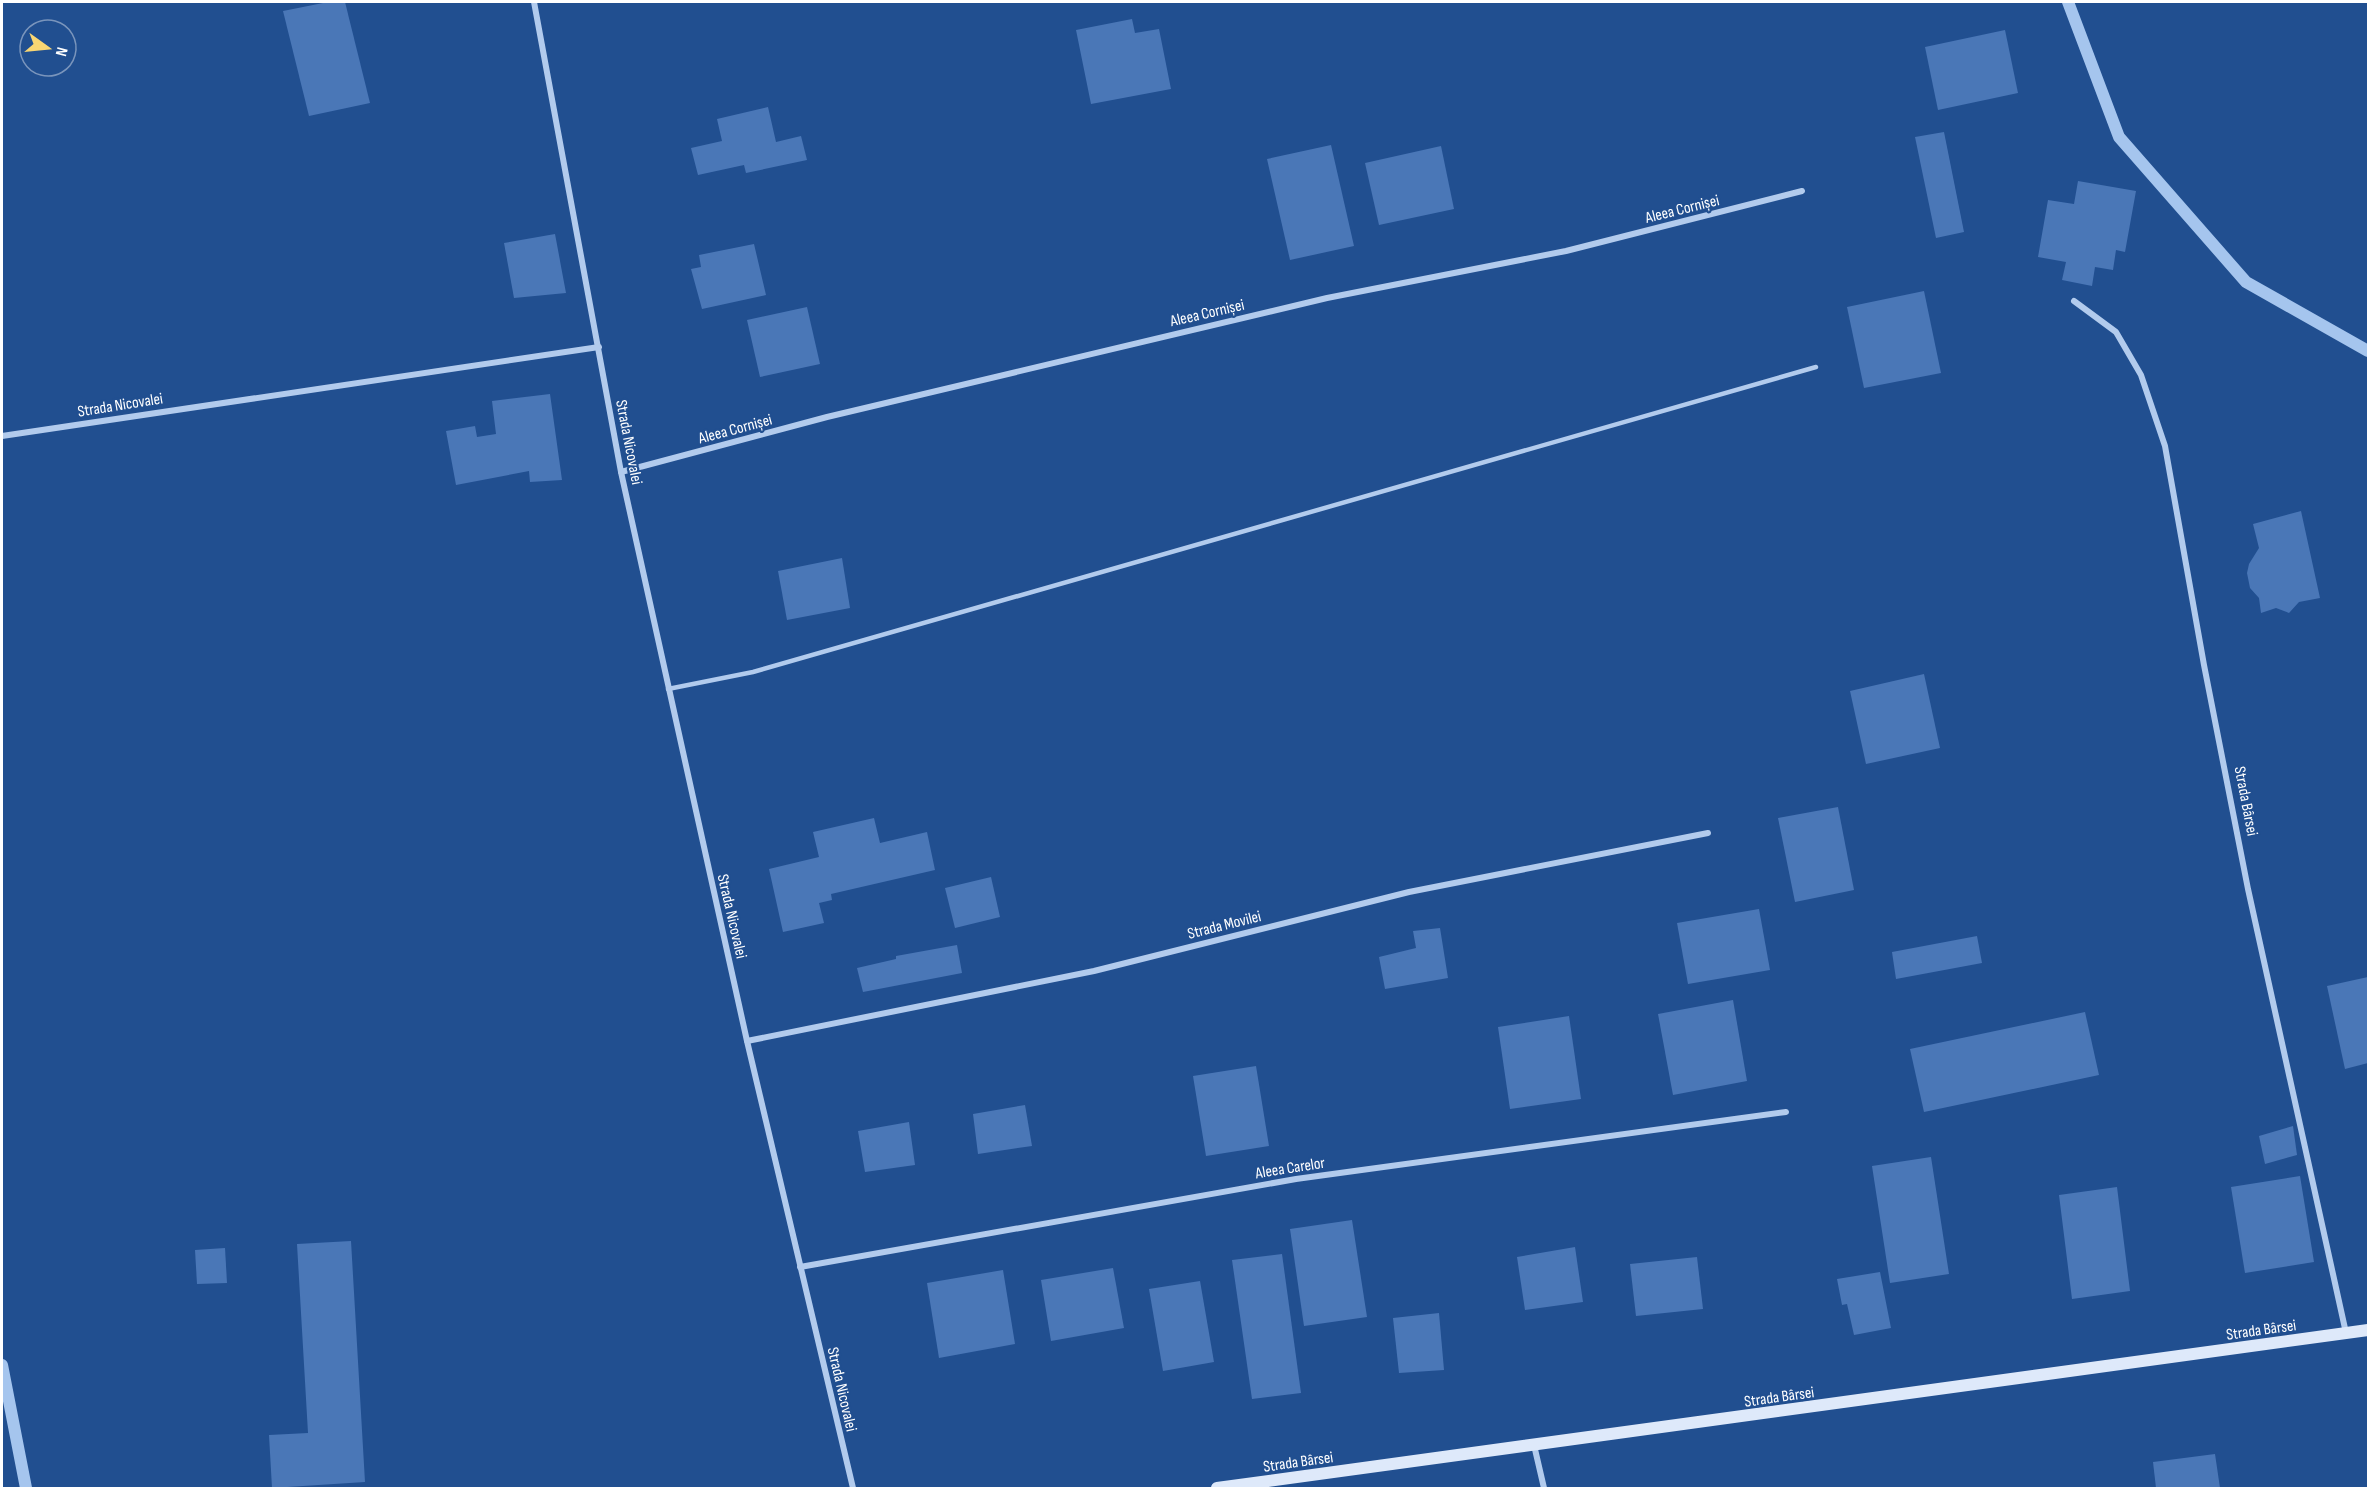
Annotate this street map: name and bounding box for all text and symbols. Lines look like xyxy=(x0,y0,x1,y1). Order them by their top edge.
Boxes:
north arrow xyxy=(18,18,78,78)
text: N xyxy=(51,45,71,58)
street label: Aleea Cornișei xyxy=(1642,191,1721,228)
street label: Aleea Cornișei xyxy=(1167,296,1246,331)
street label: Strada Nicovalei xyxy=(76,389,164,422)
street label: Strada Nicovalei xyxy=(611,398,646,486)
street label: Aleea Cornișei xyxy=(696,411,774,449)
street label: Strada Bârsei xyxy=(2229,765,2262,838)
street label: Strada Nicovalei xyxy=(713,872,750,960)
street label: Strada Movilei xyxy=(1186,907,1263,944)
street label: Aleea Carelor xyxy=(1253,1154,1327,1184)
street label: Strada Bârsei xyxy=(2225,1316,2297,1345)
street label: Strada Nicovalei xyxy=(823,1345,860,1433)
street label: Strada Bârsei xyxy=(1743,1383,1815,1412)
street label: Strada Bârsei xyxy=(1262,1448,1334,1477)

